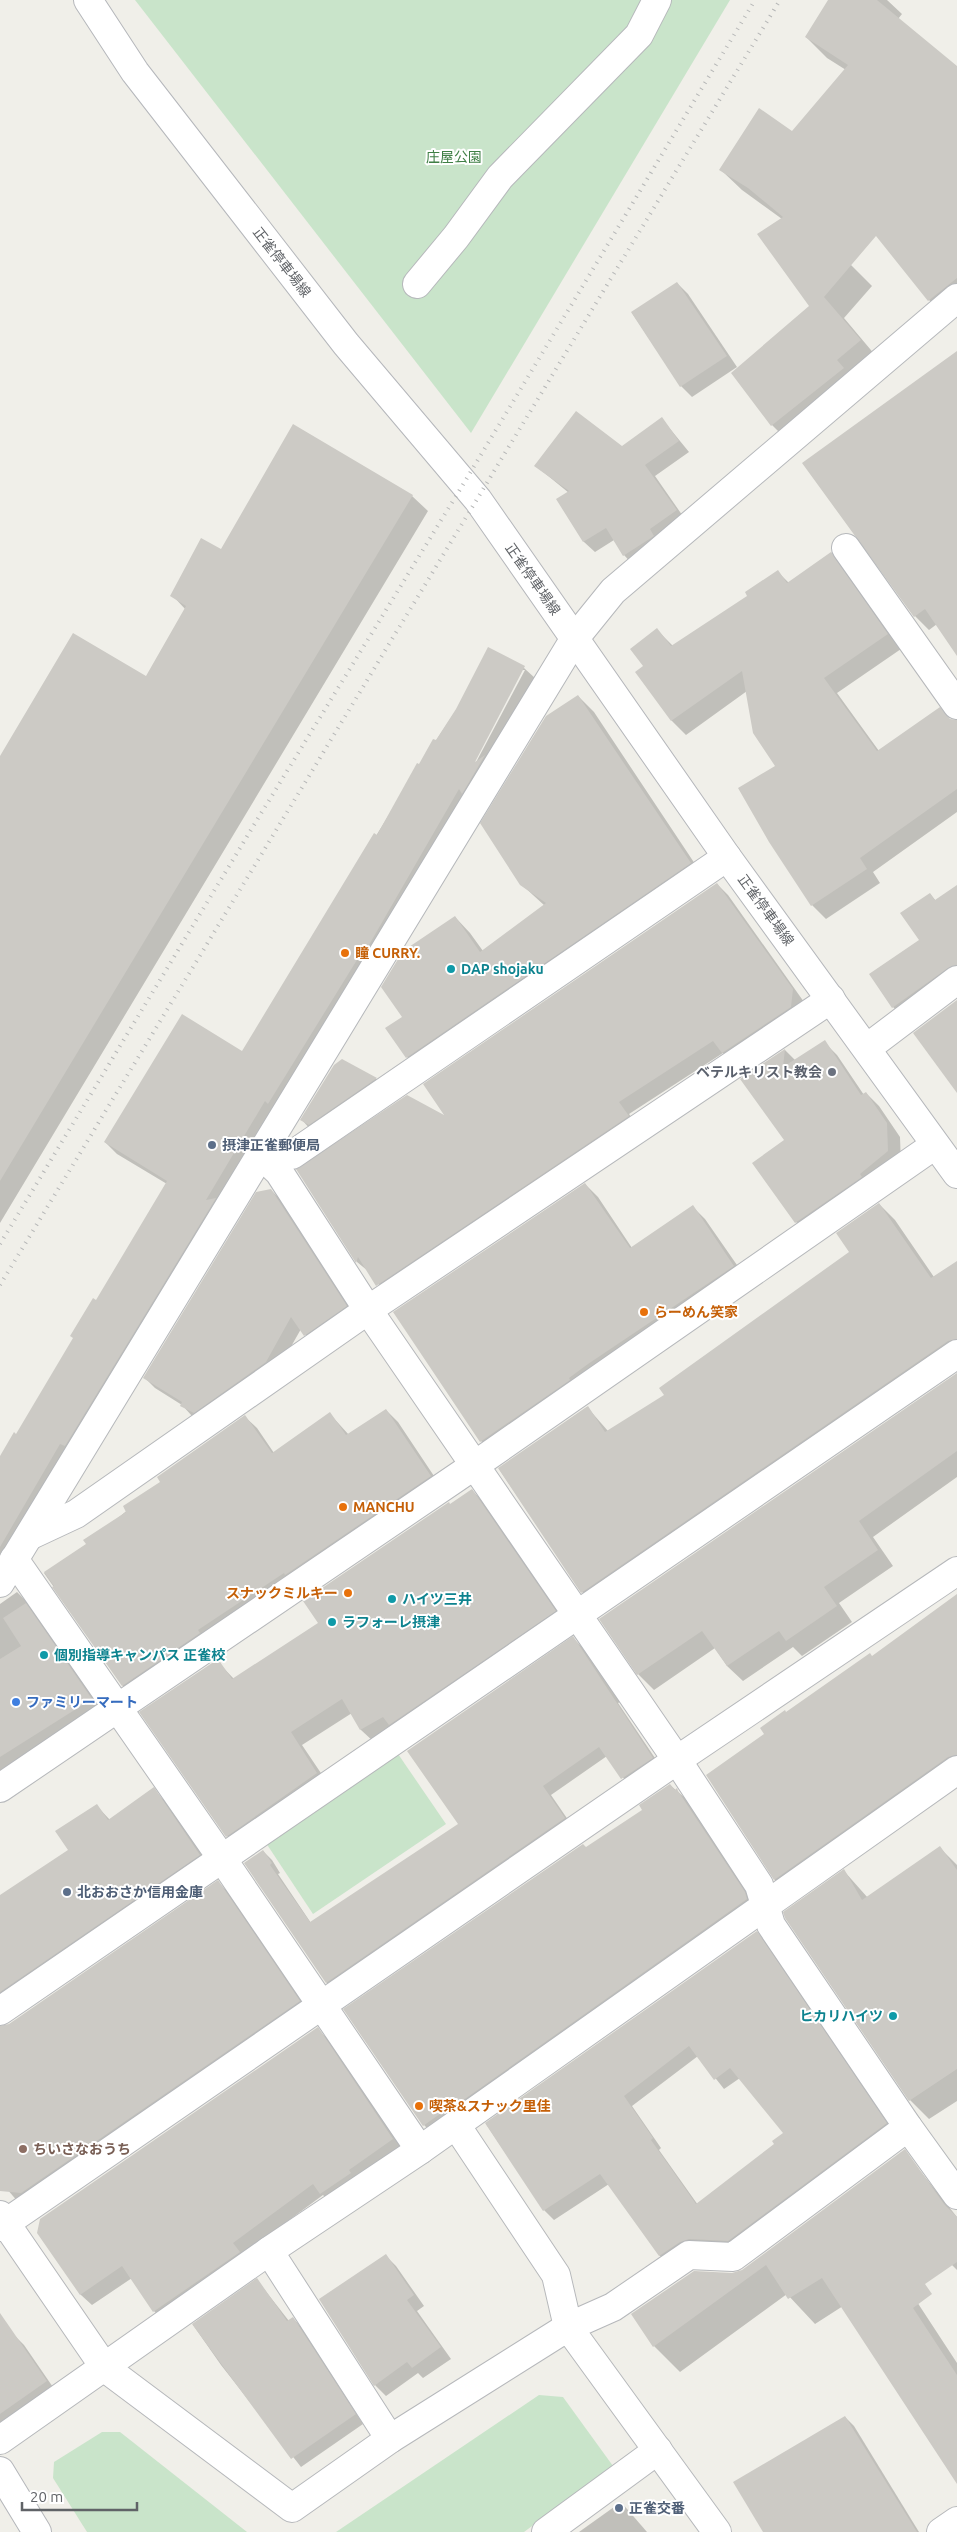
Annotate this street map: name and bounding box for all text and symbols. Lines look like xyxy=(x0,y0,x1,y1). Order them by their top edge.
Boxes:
park label: 庄屋公園 xyxy=(426,149,482,165)
street label: 正雀停車場線 xyxy=(250,224,314,300)
street label: 正雀停車場線 xyxy=(502,540,564,618)
street label: 正雀停車場線 xyxy=(735,871,797,949)
place label: 瞳 CURRY. xyxy=(355,945,420,961)
marker: 瞳 CURRY. xyxy=(339,947,351,959)
place label: DAP shojaku xyxy=(461,961,544,977)
marker: DAP shojaku xyxy=(445,963,457,975)
place label: ベテルキリスト教会 xyxy=(696,1064,822,1080)
marker: ベテルキリスト教会 xyxy=(826,1066,838,1078)
place label: 摂津正雀郵便局 xyxy=(222,1137,320,1153)
marker: 摂津正雀郵便局 xyxy=(206,1139,218,1151)
place label: らーめん笑家 xyxy=(654,1304,738,1320)
marker: らーめん笑家 xyxy=(638,1306,650,1318)
place label: MANCHU xyxy=(353,1499,415,1515)
marker: MANCHU xyxy=(337,1501,349,1513)
place label: スナックミルキー xyxy=(226,1585,338,1601)
marker: スナックミルキー xyxy=(342,1587,354,1599)
place label: ハイツ三井 xyxy=(402,1591,472,1607)
marker: ハイツ三井 xyxy=(386,1593,398,1605)
place label: ラフォーレ摂津 xyxy=(342,1614,440,1630)
marker: ラフォーレ摂津 xyxy=(326,1616,338,1628)
place label: 個別指導キャンパス 正雀校 xyxy=(54,1647,225,1663)
marker: 個別指導キャンパス 正雀校 xyxy=(38,1649,50,1661)
place label: ファミリーマート xyxy=(26,1694,138,1710)
marker: ファミリーマート xyxy=(10,1696,22,1708)
place label: 北おおさか信用金庫 xyxy=(77,1884,203,1900)
marker: 北おおさか信用金庫 xyxy=(61,1886,73,1898)
place label: ヒカリハイツ xyxy=(799,2008,883,2024)
marker: ヒカリハイツ xyxy=(887,2010,899,2022)
place label: 喫茶&スナック里佳 xyxy=(429,2098,551,2114)
marker: 喫茶&スナック里佳 xyxy=(413,2100,425,2112)
place label: ちいさなおうち xyxy=(33,2141,131,2157)
marker: ちいさなおうち xyxy=(17,2143,29,2155)
scale bar xyxy=(22,2480,138,2512)
text: 20 m xyxy=(30,2488,63,2505)
place label: 正雀交番 xyxy=(629,2500,685,2516)
marker: 正雀交番 xyxy=(613,2502,625,2514)

